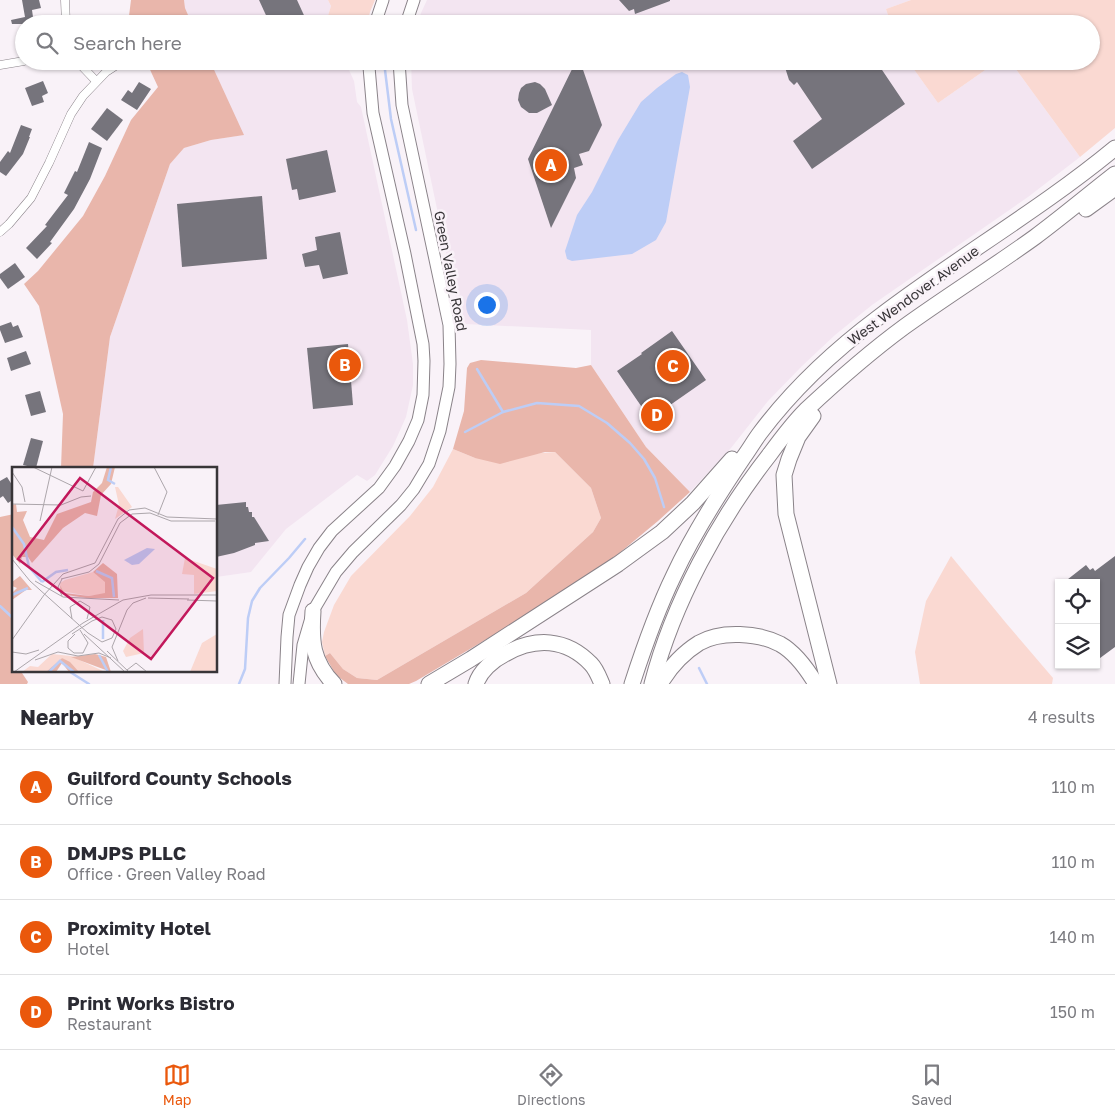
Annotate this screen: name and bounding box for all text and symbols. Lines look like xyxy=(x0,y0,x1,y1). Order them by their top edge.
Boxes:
search box xyxy=(15,15,1100,70)
icon: search xyxy=(33,29,61,57)
text: Search here xyxy=(73,31,182,54)
pin: A xyxy=(535,146,567,184)
street label: Green Valley Road xyxy=(431,209,471,333)
street label: West Wendover Avenue xyxy=(844,242,982,348)
your location xyxy=(474,292,500,318)
pin: B xyxy=(329,346,361,384)
pin: C xyxy=(657,347,689,385)
pin: D xyxy=(641,396,673,434)
inset map xyxy=(12,467,218,672)
map controls xyxy=(1055,579,1100,669)
button: locate xyxy=(1055,579,1100,624)
button: layers xyxy=(1055,624,1100,669)
text: Nearby xyxy=(20,704,94,730)
text: 4 results xyxy=(1028,707,1095,727)
text: Guilford County Schools xyxy=(67,766,292,789)
text: A xyxy=(30,777,42,797)
text: 110 m xyxy=(1051,777,1095,797)
text: Office xyxy=(67,789,113,809)
text: DMJPS PLLC xyxy=(67,841,186,864)
text: B xyxy=(30,852,42,872)
text: 110 m xyxy=(1051,852,1095,872)
text: Office · Green Valley Road xyxy=(67,864,266,884)
text: Proximity Hotel xyxy=(67,916,211,939)
text: C xyxy=(30,927,42,947)
text: 140 m xyxy=(1049,927,1095,947)
text: Hotel xyxy=(67,939,110,959)
text: Print Works Bistro xyxy=(67,991,235,1014)
text: D xyxy=(30,1002,42,1022)
text: 150 m xyxy=(1050,1002,1095,1022)
text: Restaurant xyxy=(67,1014,152,1034)
tab: Map xyxy=(163,1061,191,1108)
tab: Directions xyxy=(517,1061,586,1108)
tab: Saved xyxy=(911,1061,952,1108)

